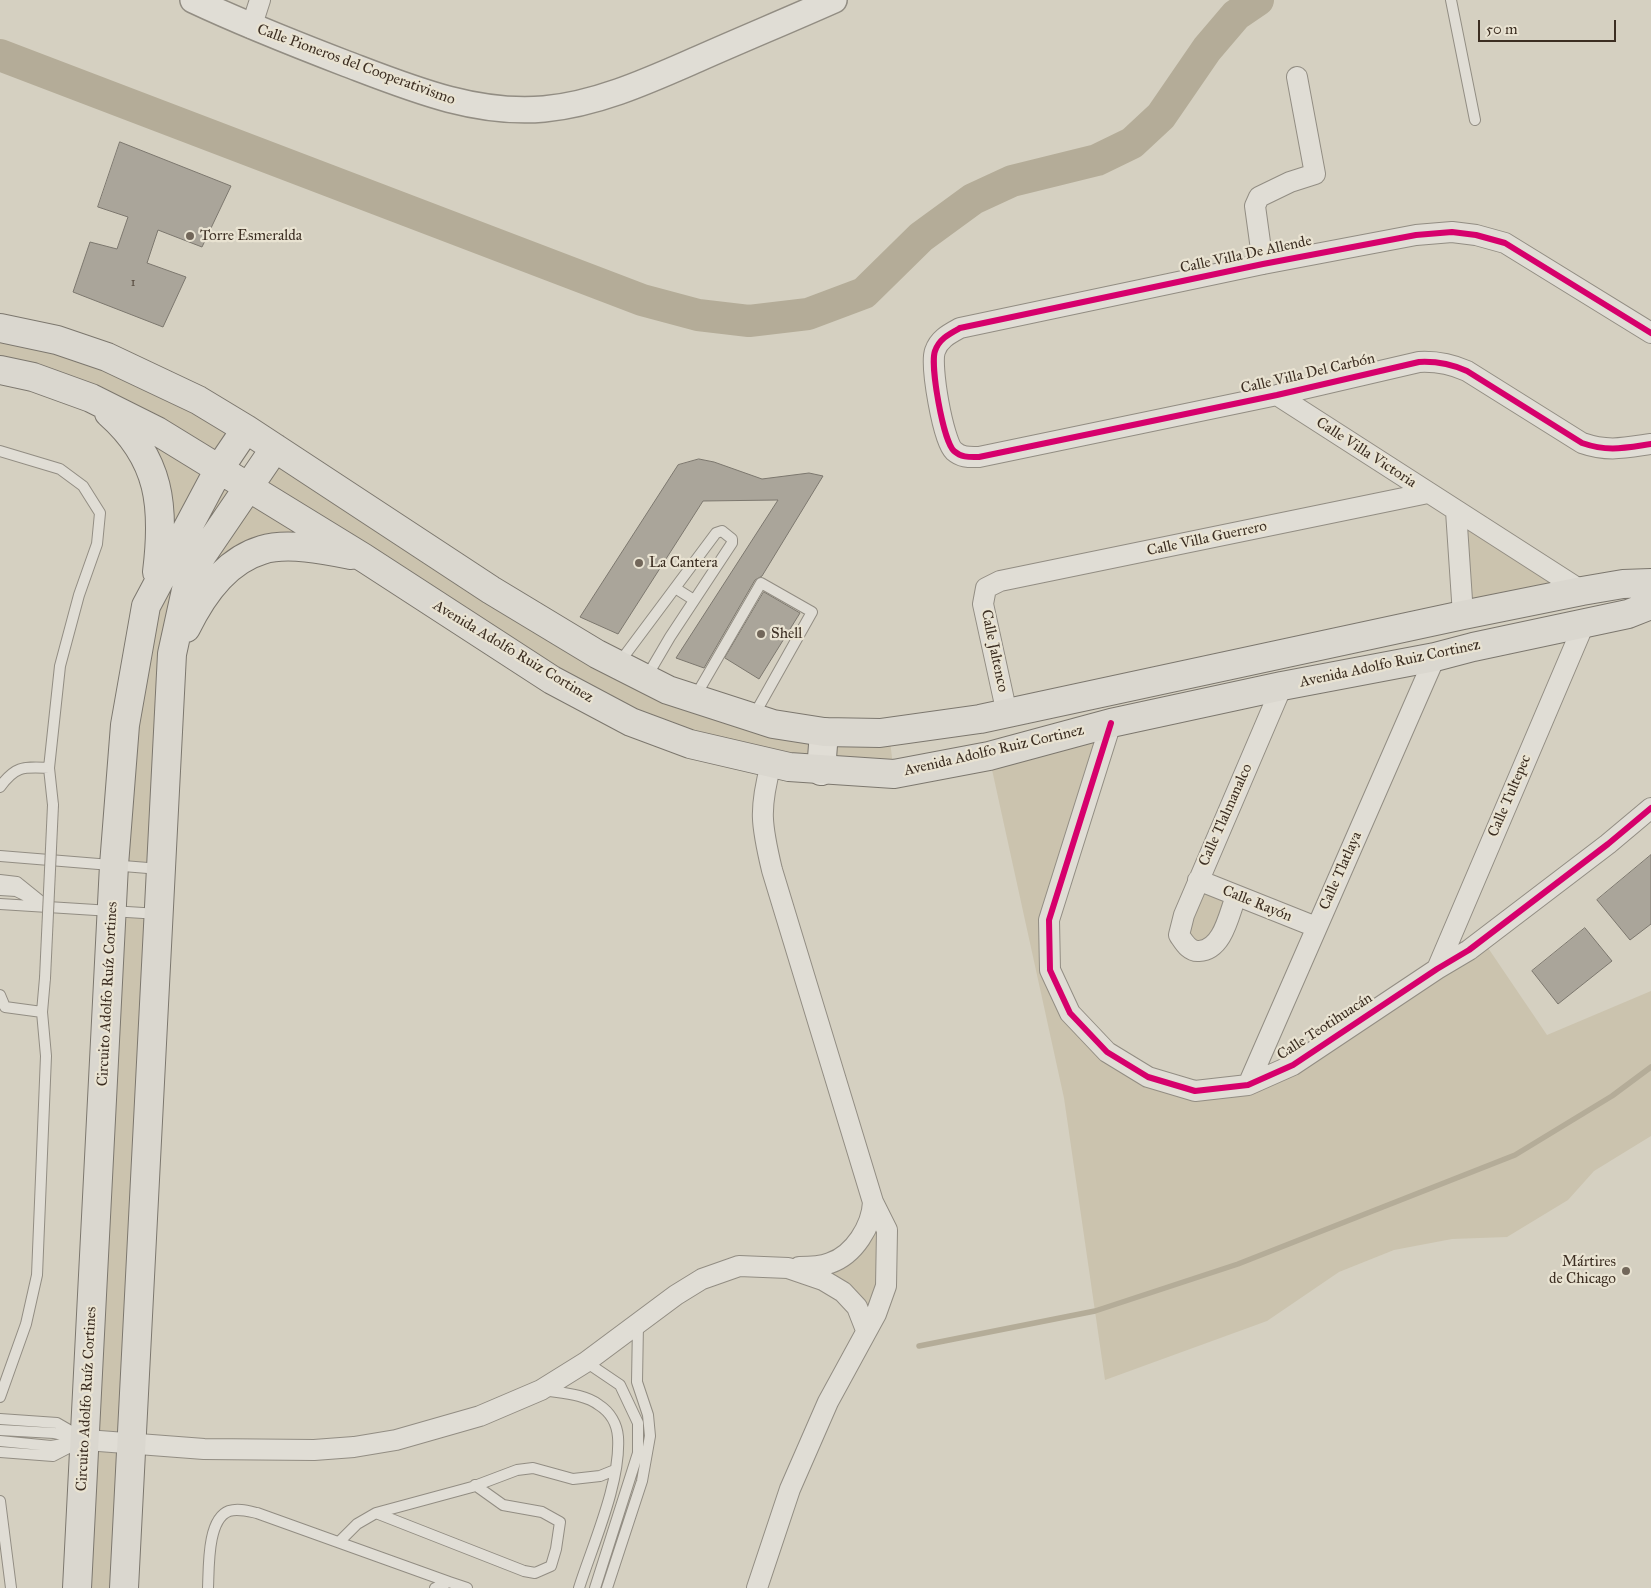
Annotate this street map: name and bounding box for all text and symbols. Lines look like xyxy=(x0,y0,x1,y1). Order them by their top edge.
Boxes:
scale bar xyxy=(1481,10,1618,42)
text: 50 m xyxy=(1486,20,1518,38)
street label: Calle Pioneros del Cooperativismo xyxy=(255,21,457,109)
place label: Torre Esmeralda xyxy=(200,227,302,245)
marker: Torre Esmeralda xyxy=(184,230,196,242)
street label: Calle Villa De Allende xyxy=(1179,232,1313,278)
house number: 1 xyxy=(131,276,135,290)
street label: Calle Villa Del Carbón xyxy=(1239,350,1377,398)
street label: Calle Villa Victoria xyxy=(1312,414,1420,492)
street label: Calle Villa Guerrero xyxy=(1145,517,1269,561)
place label: La Cantera xyxy=(649,554,718,572)
marker: La Cantera xyxy=(633,557,645,569)
street label: Avenida Adolfo Ruiz Cortinez xyxy=(429,597,597,707)
street label: Calle Jaltenco xyxy=(976,608,1012,694)
place label: Shell xyxy=(771,625,802,643)
marker: Shell xyxy=(755,628,767,640)
street label: Avenida Adolfo Ruiz Cortinez xyxy=(1298,636,1482,692)
street label: Avenida Adolfo Ruiz Cortinez xyxy=(902,722,1086,780)
street label: Calle Tultepec xyxy=(1485,752,1535,840)
street label: Calle Tlalmanalco xyxy=(1195,761,1257,869)
street label: Calle Tlatlaya xyxy=(1316,829,1366,913)
street label: Calle Rayón xyxy=(1220,882,1294,926)
street label: Circuito Adolfo Ruíz Cortines xyxy=(94,901,122,1087)
street label: Calle Teotihuacán xyxy=(1274,990,1376,1064)
place label: Mártires de Chicago xyxy=(1549,1253,1616,1288)
marker: Mártires de Chicago xyxy=(1620,1265,1632,1277)
street label: Circuito Adolfo Ruíz Cortines xyxy=(73,1306,101,1492)

